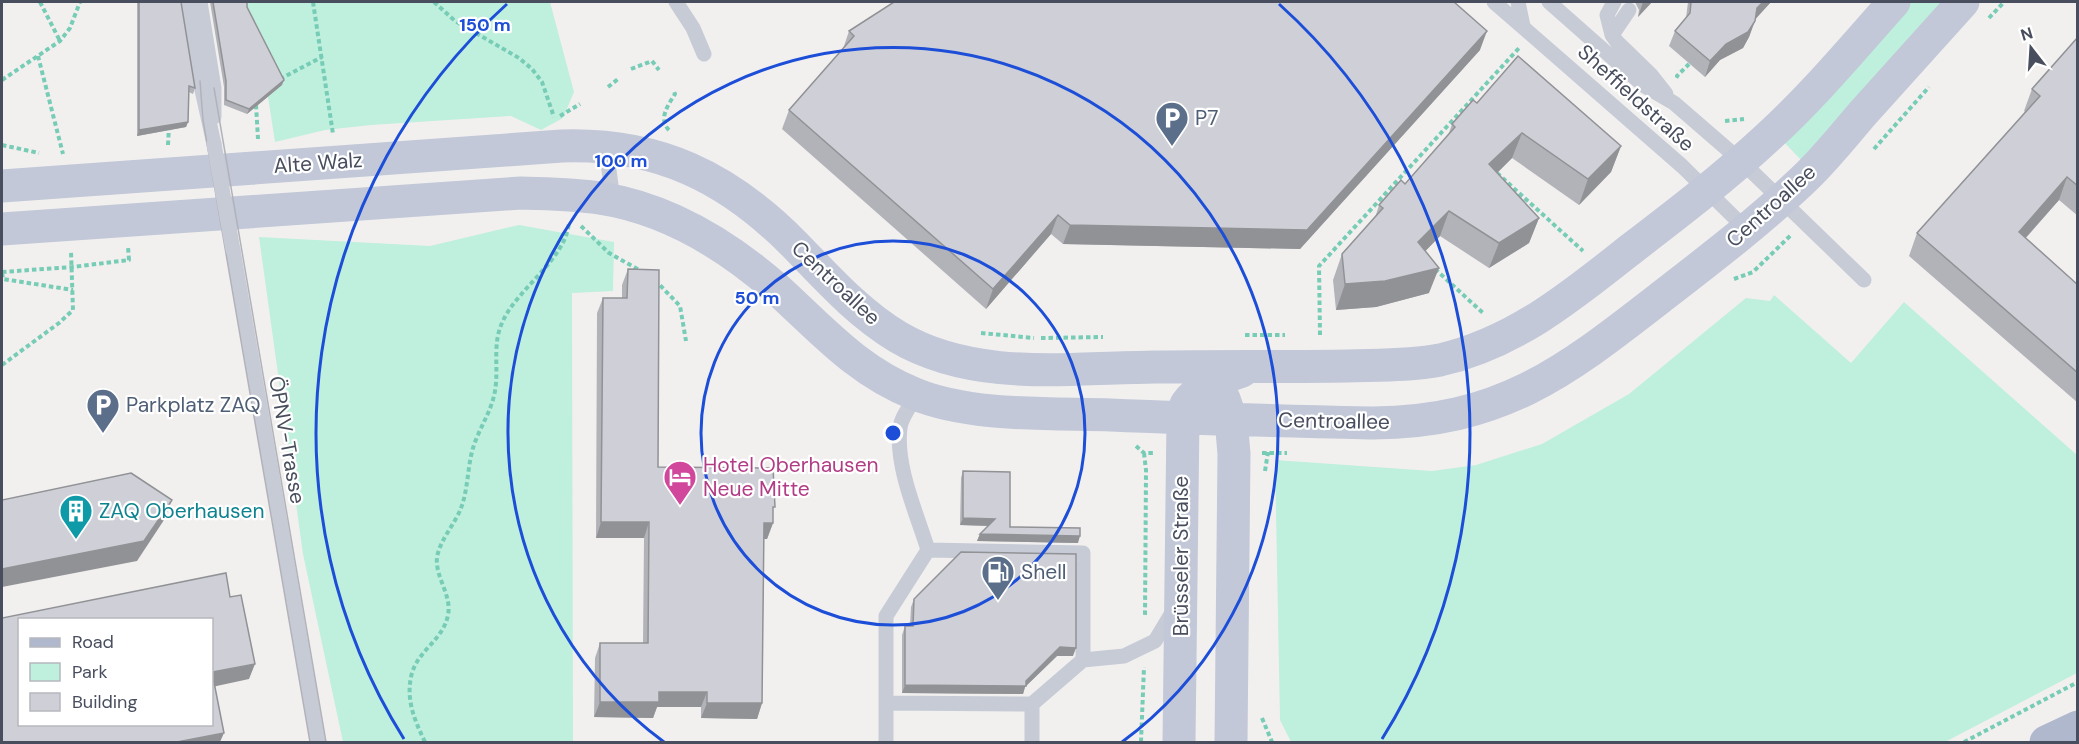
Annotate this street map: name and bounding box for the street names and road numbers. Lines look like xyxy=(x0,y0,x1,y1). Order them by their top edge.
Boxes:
street label: Sheffieldstraße xyxy=(1572,38,1700,158)
street label: Alte Walz xyxy=(273,146,363,180)
street label: Centroallee xyxy=(1720,158,1822,254)
street label: Centroallee xyxy=(786,235,886,331)
street label: ÖPNV-Trasse xyxy=(262,374,312,506)
street label: Centroallee xyxy=(1278,406,1390,436)
street label: Brüsseler Straße xyxy=(1167,476,1195,636)

